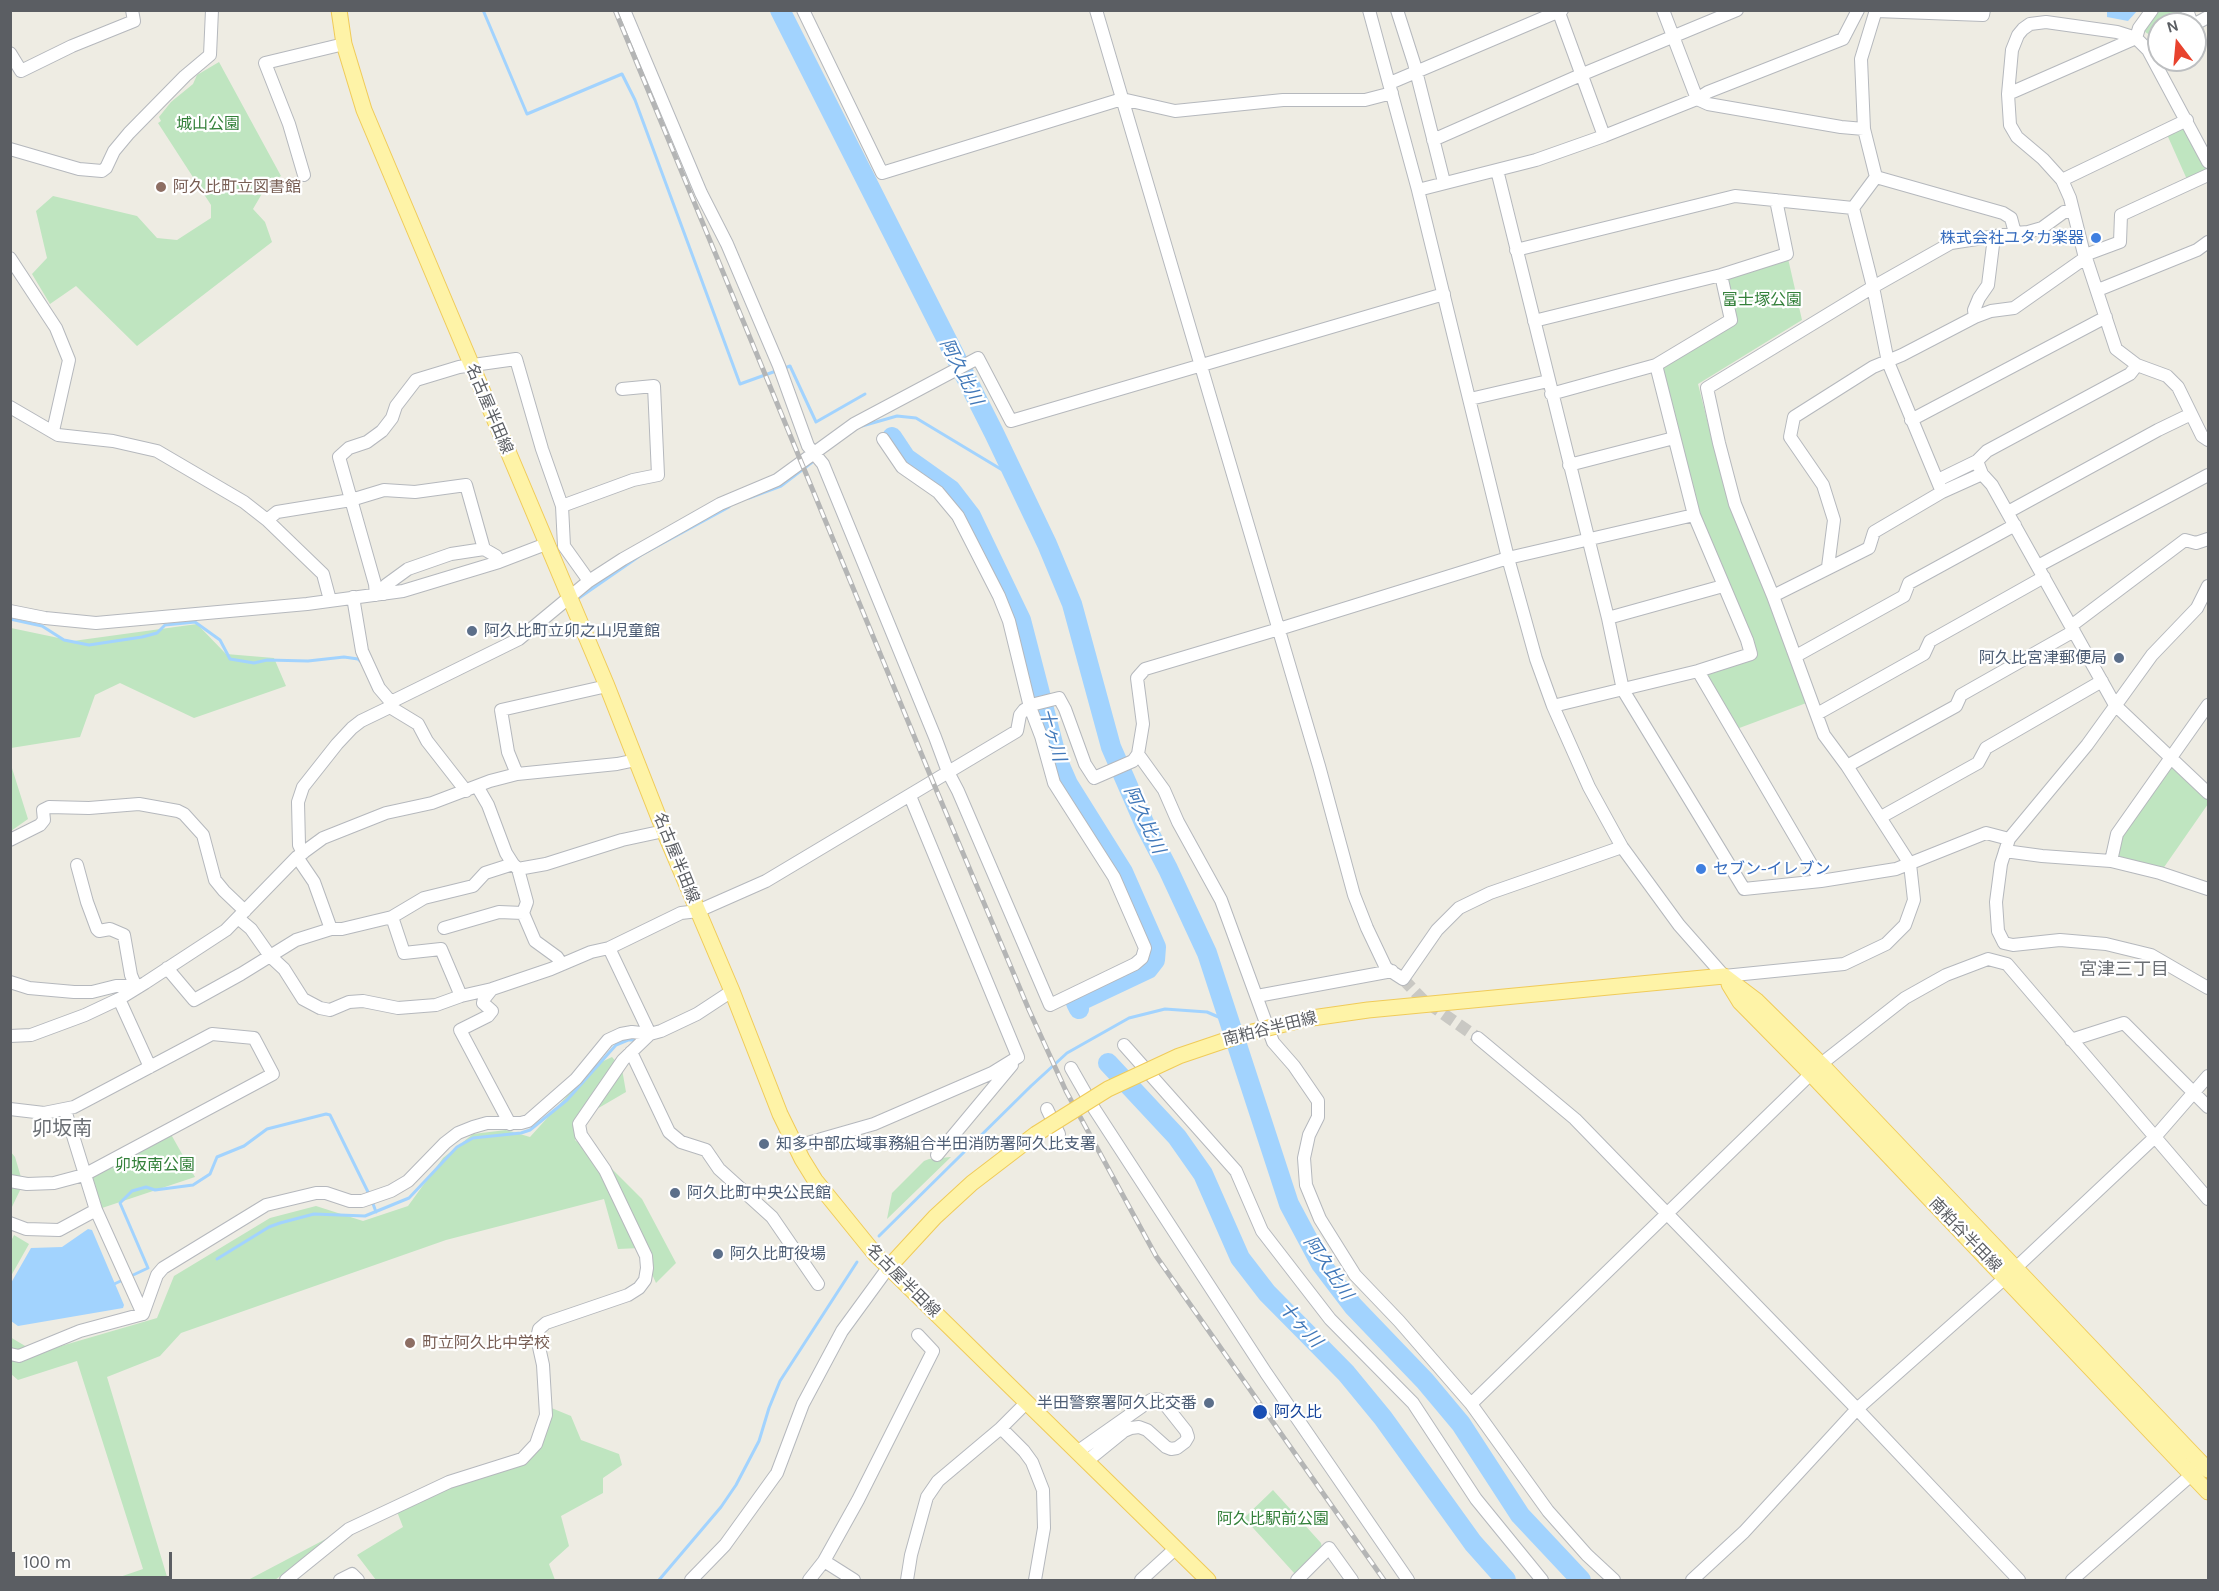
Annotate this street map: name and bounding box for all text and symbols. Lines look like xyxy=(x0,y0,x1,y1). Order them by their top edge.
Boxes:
north arrow xyxy=(2147,12,2207,72)
text: N xyxy=(2164,15,2181,37)
park label: 城山公園 xyxy=(176,114,240,134)
place label: 阿久比町立図書館 xyxy=(173,177,301,197)
marker: 阿久比町立図書館 xyxy=(154,180,168,194)
place label: 株式会社ユタカ楽器 xyxy=(1940,228,2084,248)
marker: 株式会社ユタカ楽器 xyxy=(2089,231,2103,245)
park label: 富士塚公園 xyxy=(1722,290,1802,310)
water label: 阿久比川 xyxy=(935,335,987,409)
street label: 名古屋半田線 xyxy=(461,361,517,457)
place label: 阿久比町立卯之山児童館 xyxy=(484,621,660,641)
marker: 阿久比町立卯之山児童館 xyxy=(465,624,479,638)
place label: 阿久比宮津郵便局 xyxy=(1979,648,2107,668)
marker: 阿久比宮津郵便局 xyxy=(2112,651,2126,665)
water label: 十ヶ川 xyxy=(1034,706,1070,764)
water label: 阿久比川 xyxy=(1119,783,1169,857)
street label: 名古屋半田線 xyxy=(649,810,703,906)
place label: セブン-イレブン xyxy=(1713,859,1831,879)
marker: セブン-イレブン xyxy=(1694,862,1708,876)
district label: 宮津三丁目 xyxy=(2079,959,2169,981)
street label: 南粕谷半田線 xyxy=(1221,1008,1319,1050)
district label: 卯坂南 xyxy=(32,1117,92,1141)
place label: 知多中部広域事務組合半田消防署阿久比支署 xyxy=(776,1134,1096,1154)
marker: 知多中部広域事務組合半田消防署阿久比支署 xyxy=(757,1137,771,1151)
park label: 卯坂南公園 xyxy=(115,1155,195,1175)
place label: 阿久比町中央公民館 xyxy=(687,1183,831,1203)
marker: 阿久比町中央公民館 xyxy=(668,1186,682,1200)
street label: 南粕谷半田線 xyxy=(1925,1194,2005,1276)
water label: 阿久比川 xyxy=(1299,1232,1357,1304)
street label: 名古屋半田線 xyxy=(862,1240,944,1322)
place label: 阿久比町役場 xyxy=(730,1244,826,1264)
marker: 阿久比町役場 xyxy=(711,1247,725,1261)
water label: 十ヶ川 xyxy=(1274,1298,1326,1352)
place label: 町立阿久比中学校 xyxy=(422,1333,550,1353)
marker: 町立阿久比中学校 xyxy=(403,1336,417,1350)
place label: 半田警察署阿久比交番 xyxy=(1037,1393,1197,1413)
marker: 半田警察署阿久比交番 xyxy=(1202,1396,1216,1410)
place label: 阿久比 xyxy=(1274,1402,1322,1422)
marker: 阿久比 xyxy=(1251,1403,1269,1421)
park label: 阿久比駅前公園 xyxy=(1217,1509,1329,1529)
scale bar xyxy=(15,1540,176,1578)
text: 100 m xyxy=(23,1551,71,1573)

